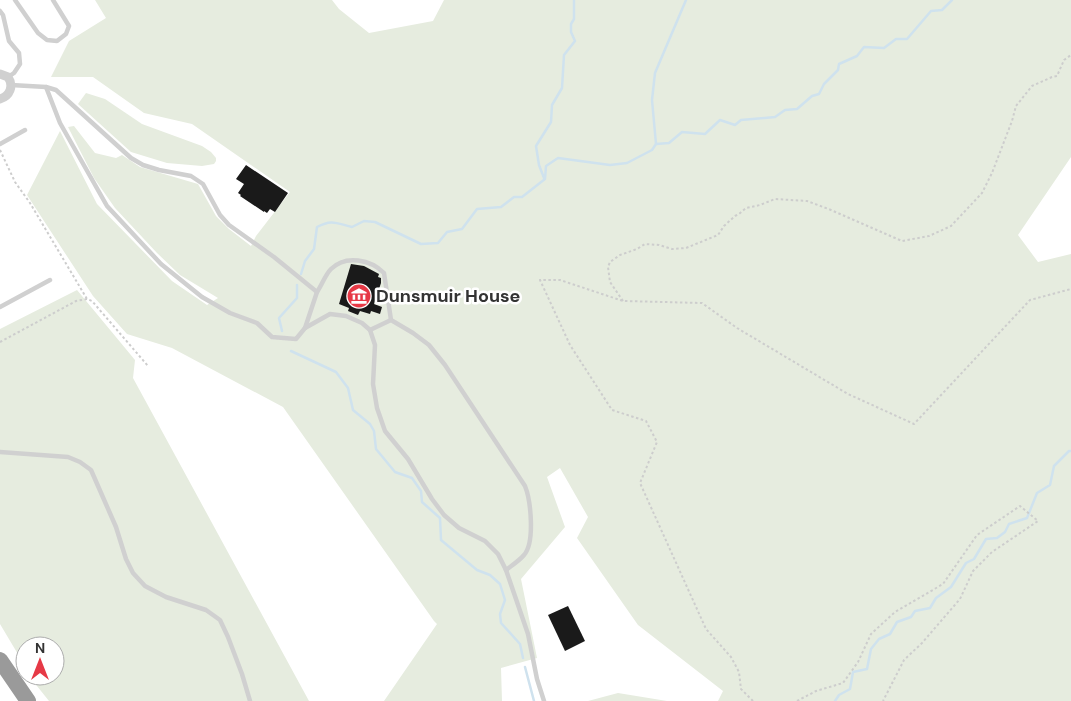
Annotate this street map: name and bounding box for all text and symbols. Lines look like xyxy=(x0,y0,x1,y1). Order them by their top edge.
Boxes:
museum icon: Dunsmuir House xyxy=(346,283,372,309)
place label: Dunsmuir House xyxy=(376,284,521,308)
north arrow xyxy=(15,636,65,686)
text: N xyxy=(35,639,45,657)

